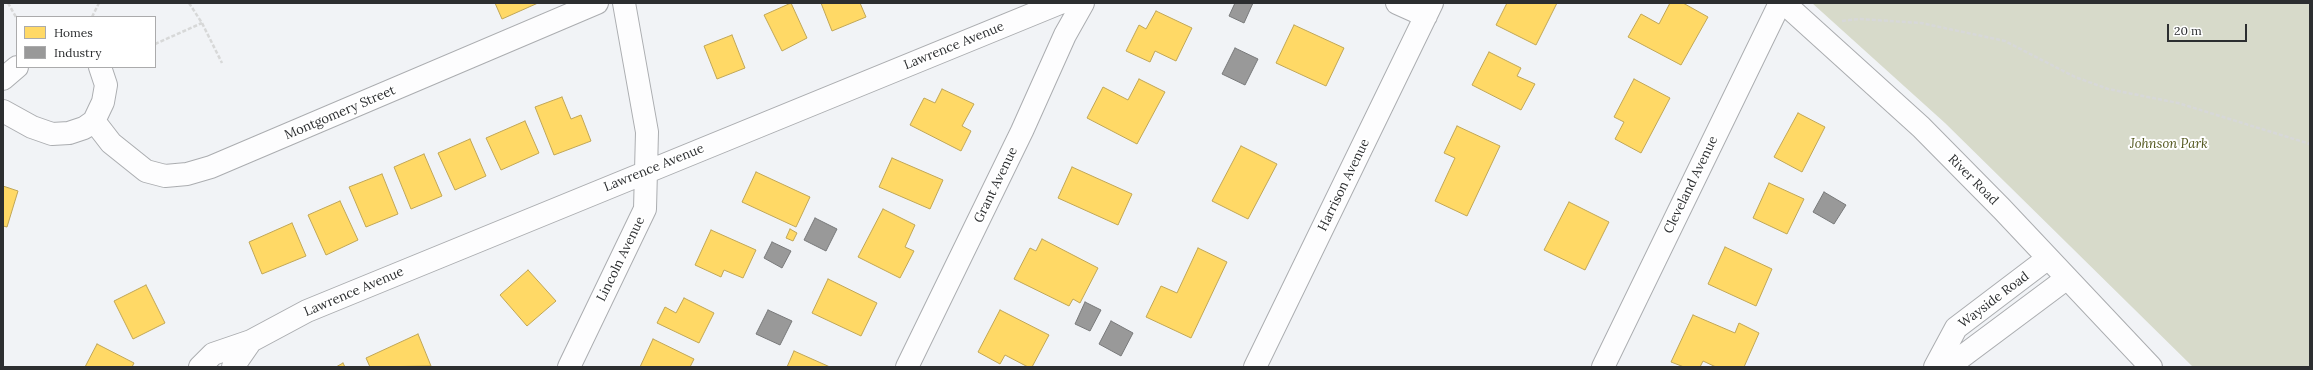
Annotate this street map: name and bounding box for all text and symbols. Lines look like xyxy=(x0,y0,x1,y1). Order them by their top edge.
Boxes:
legend xyxy=(16,16,156,68)
scale bar xyxy=(2169,16,2249,42)
street label: Lawrence Avenue xyxy=(902,19,1006,73)
text: 20 m xyxy=(2174,23,2202,38)
text: Homes xyxy=(54,25,93,40)
text: Industry xyxy=(54,45,101,60)
street label: Montgomery Street xyxy=(282,83,398,143)
street label: Cleveland Avenue xyxy=(1661,134,1721,236)
street label: Harrison Avenue xyxy=(1315,136,1373,234)
park label: Johnson Park xyxy=(2130,136,2208,152)
street label: Lawrence Avenue xyxy=(602,141,706,195)
street label: Grant Avenue xyxy=(971,145,1021,225)
street label: River Road xyxy=(1945,152,2001,208)
street label: Lincoln Avenue xyxy=(594,214,648,304)
street label: Lawrence Avenue xyxy=(302,264,406,320)
street label: Wayside Road xyxy=(1956,269,2032,331)

